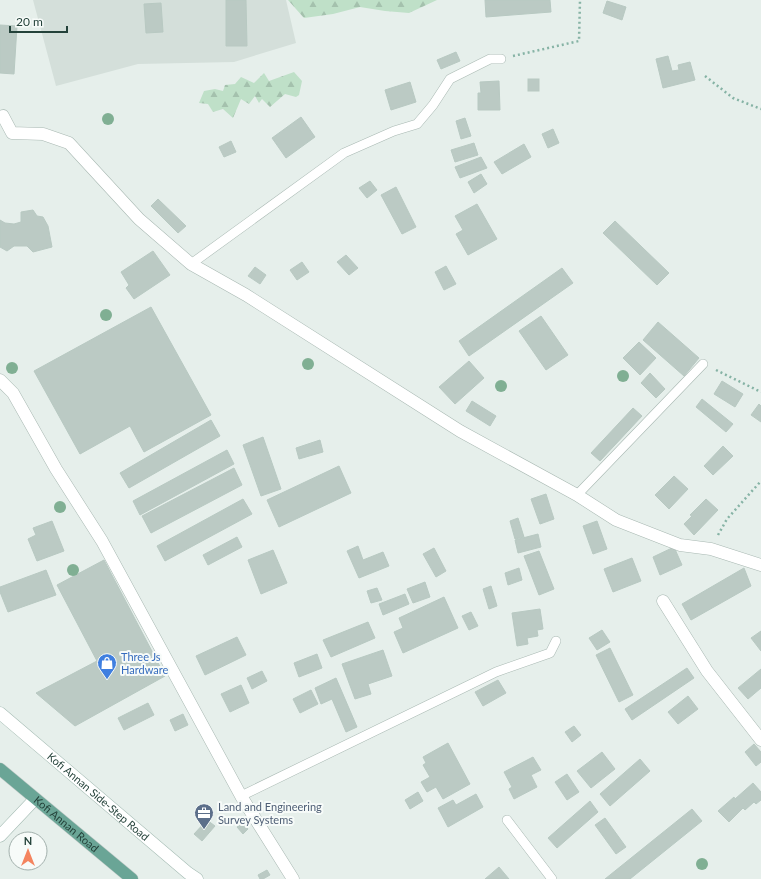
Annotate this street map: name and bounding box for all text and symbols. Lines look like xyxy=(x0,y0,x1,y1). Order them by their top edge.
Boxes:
scale bar xyxy=(10,8,67,34)
text: 20 m xyxy=(16,14,43,29)
place label: Three Js Hardware xyxy=(121,650,168,676)
shop icon: Three Js Hardware xyxy=(96,652,118,680)
street label: Kofi Annan Side-Step Road xyxy=(45,749,152,843)
street label: Kofi Annan Road xyxy=(31,793,101,854)
place label: Land and Engineering Survey Systems xyxy=(218,800,322,826)
office icon: Land and Engineering Survey Systems xyxy=(193,802,215,830)
north arrow xyxy=(8,831,48,871)
text: N xyxy=(24,834,32,847)

